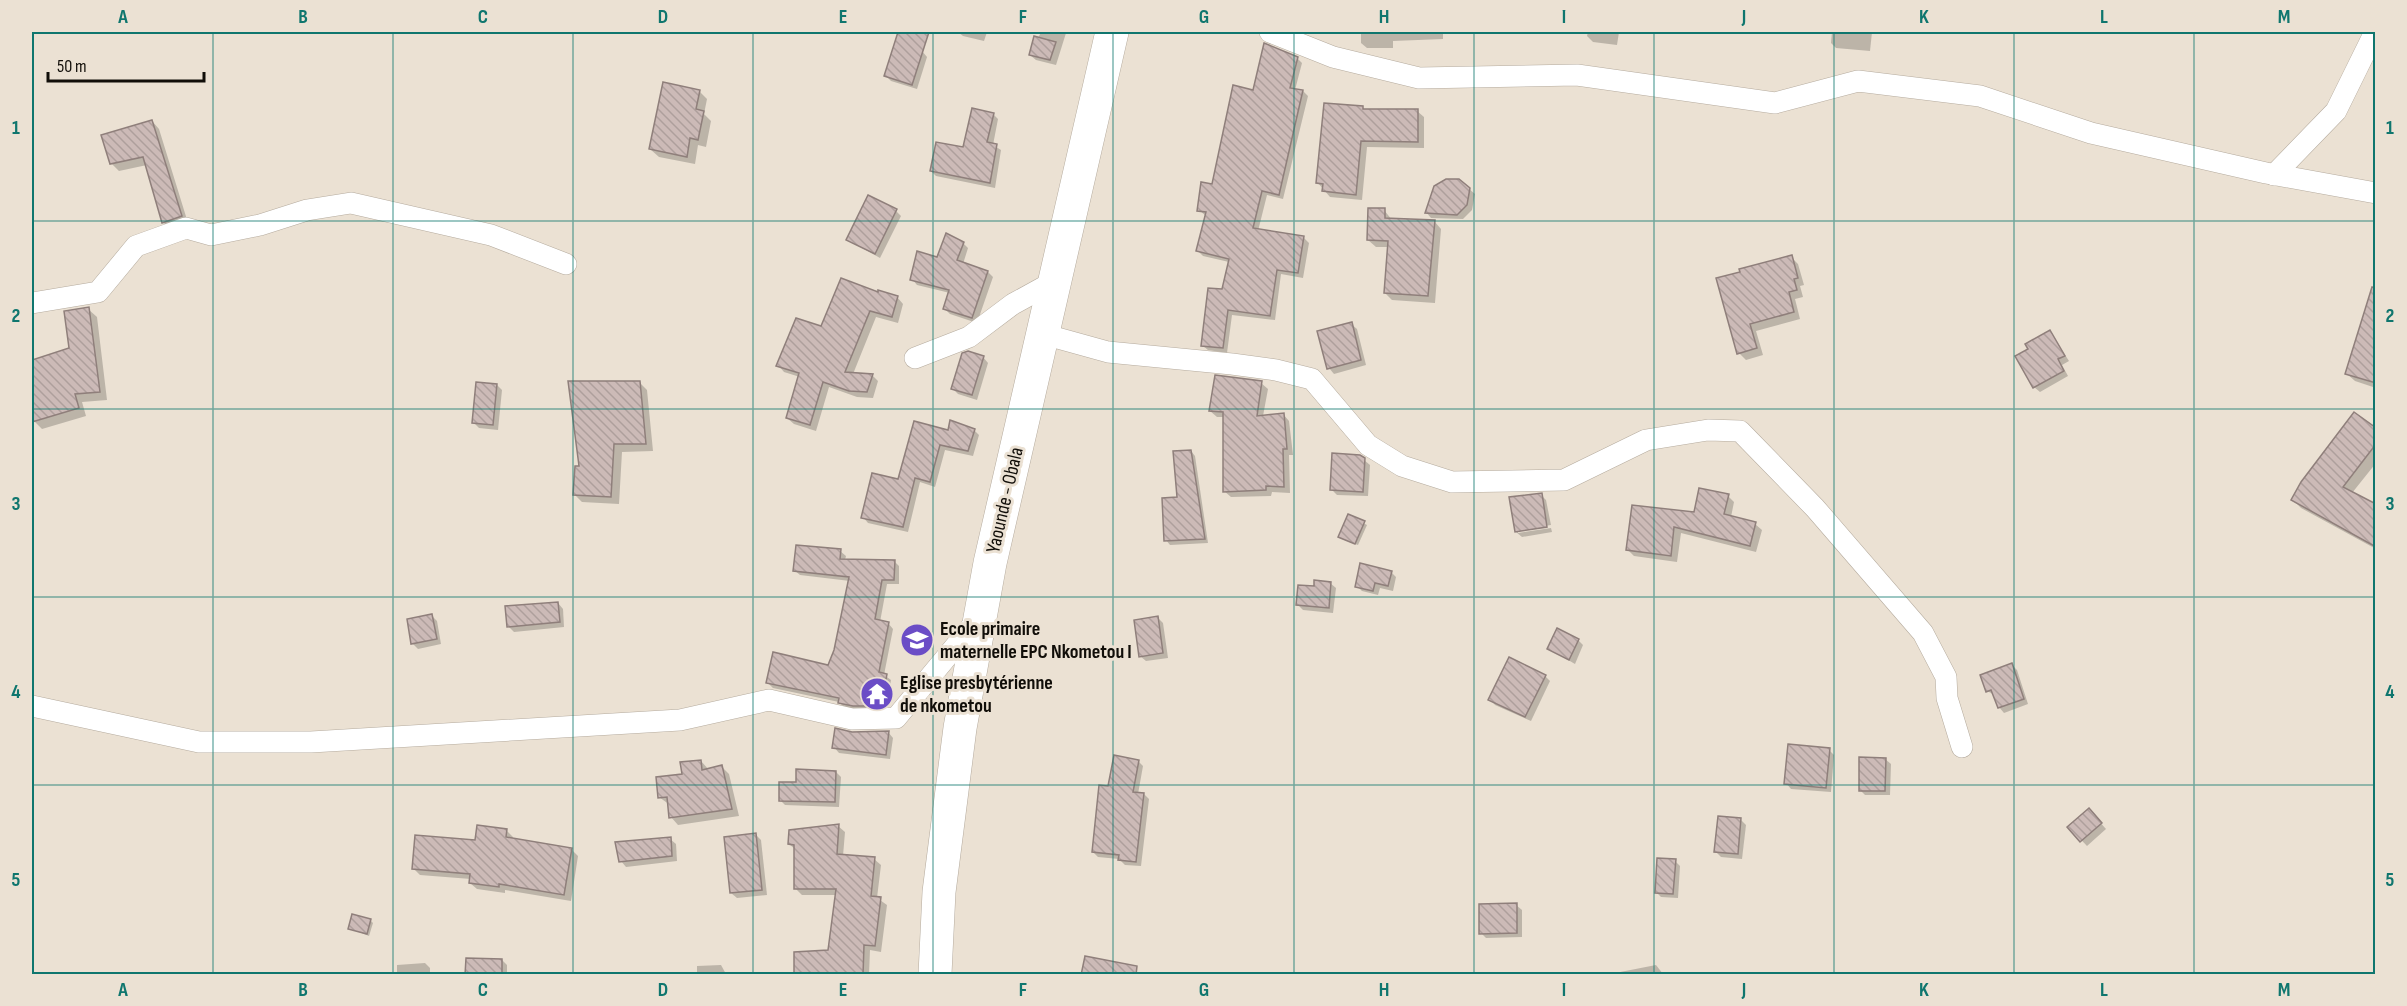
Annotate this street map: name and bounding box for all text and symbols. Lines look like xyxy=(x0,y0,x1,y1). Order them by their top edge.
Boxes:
text: A xyxy=(117,5,128,29)
text: B xyxy=(298,5,308,29)
text: C xyxy=(478,5,488,29)
text: D xyxy=(658,5,668,29)
text: E xyxy=(839,5,847,29)
text: F xyxy=(1019,5,1027,29)
text: G xyxy=(1199,5,1209,29)
text: H xyxy=(1379,5,1389,29)
text: I xyxy=(1562,5,1566,29)
text: J xyxy=(1741,5,1746,29)
text: K xyxy=(1919,5,1929,29)
text: L xyxy=(2100,5,2108,29)
text: M xyxy=(2278,5,2290,29)
scale bar xyxy=(48,45,204,83)
text: 50 m xyxy=(57,56,87,77)
text: 1 xyxy=(12,116,20,140)
text: 1 xyxy=(2386,116,2394,140)
text: 2 xyxy=(12,304,20,328)
text: 2 xyxy=(2386,304,2394,328)
street label: Yaounde - Obala xyxy=(981,445,1029,555)
text: 3 xyxy=(12,492,21,516)
text: 3 xyxy=(2386,492,2395,516)
place label: Ecole primaire maternelle EPC Nkometou I xyxy=(940,617,1132,664)
school or university icon: Ecole primaire maternelle EPC Nkometou I xyxy=(899,622,935,658)
place label: Eglise presbytérienne de nkometou xyxy=(900,671,1053,718)
temple icon: Eglise presbytérienne de nkometou xyxy=(859,676,895,712)
text: 4 xyxy=(11,680,21,704)
text: 4 xyxy=(2385,680,2395,704)
text: 5 xyxy=(12,868,21,892)
text: 5 xyxy=(2386,868,2395,892)
text: A xyxy=(117,978,128,1002)
text: B xyxy=(298,978,308,1002)
text: C xyxy=(478,978,488,1002)
text: D xyxy=(658,978,668,1002)
text: E xyxy=(839,978,847,1002)
text: F xyxy=(1019,978,1027,1002)
text: G xyxy=(1199,978,1209,1002)
text: H xyxy=(1379,978,1389,1002)
text: I xyxy=(1562,978,1566,1002)
text: J xyxy=(1741,978,1746,1002)
text: K xyxy=(1919,978,1929,1002)
text: L xyxy=(2100,978,2108,1002)
text: M xyxy=(2278,978,2290,1002)

